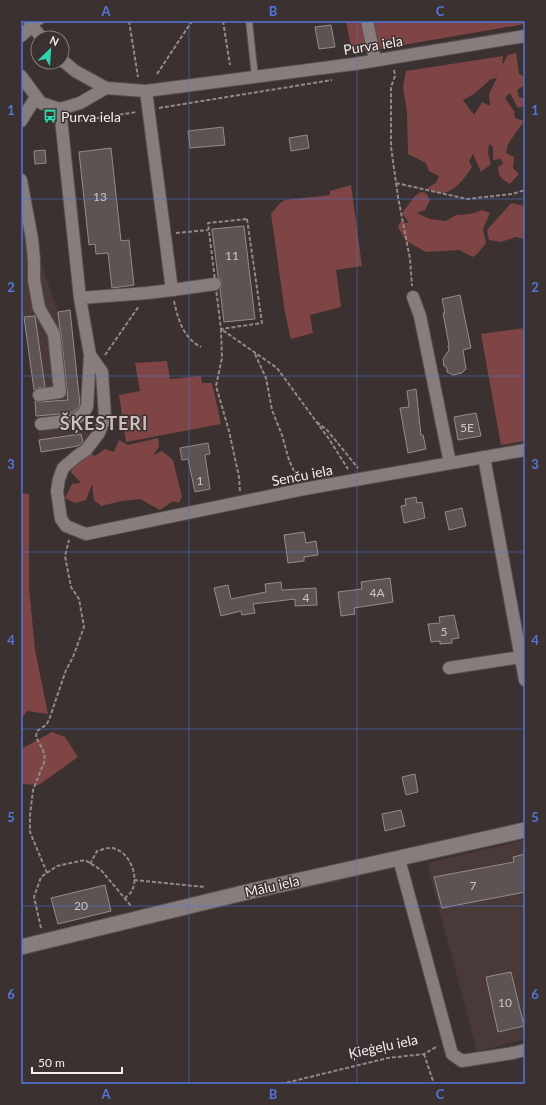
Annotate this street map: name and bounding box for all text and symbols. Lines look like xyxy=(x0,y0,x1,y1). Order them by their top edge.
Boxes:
text: A xyxy=(100,3,111,19)
text: B xyxy=(269,3,278,19)
text: C xyxy=(436,3,445,19)
north arrow xyxy=(30,30,70,70)
street label: Purva iela xyxy=(342,32,404,58)
text: N xyxy=(48,33,61,48)
text: 1 xyxy=(7,102,15,118)
text: 1 xyxy=(531,102,539,118)
bus stop icon: Purva iela xyxy=(42,108,58,124)
place label: Purva iela xyxy=(61,108,121,125)
house number: 13 xyxy=(93,189,107,204)
house number: 11 xyxy=(225,248,239,263)
text: 2 xyxy=(7,279,15,295)
text: 2 xyxy=(531,279,539,295)
district label: ŠĶESTERI xyxy=(60,412,148,434)
house number: 5E xyxy=(460,420,474,435)
text: 3 xyxy=(7,456,15,472)
text: 3 xyxy=(531,456,539,472)
street label: Senču iela xyxy=(270,461,334,489)
house number: 1 xyxy=(197,473,204,488)
house number: 4A xyxy=(369,585,385,600)
house number: 4 xyxy=(303,590,310,605)
house number: 5 xyxy=(441,624,448,639)
text: 4 xyxy=(7,632,15,648)
text: 4 xyxy=(531,632,539,648)
text: 5 xyxy=(7,809,15,825)
text: 5 xyxy=(531,809,539,825)
street label: Mālu iela xyxy=(243,871,301,901)
house number: 7 xyxy=(470,878,477,893)
house number: 20 xyxy=(74,898,88,913)
text: 6 xyxy=(7,986,15,1002)
text: 6 xyxy=(531,986,539,1002)
house number: 10 xyxy=(498,995,512,1010)
street label: Ķieģeļu iela xyxy=(347,1030,419,1062)
scale bar xyxy=(32,1049,122,1075)
text: 50 m xyxy=(38,1055,65,1070)
text: A xyxy=(100,1086,111,1102)
text: B xyxy=(269,1086,278,1102)
text: C xyxy=(436,1086,445,1102)

